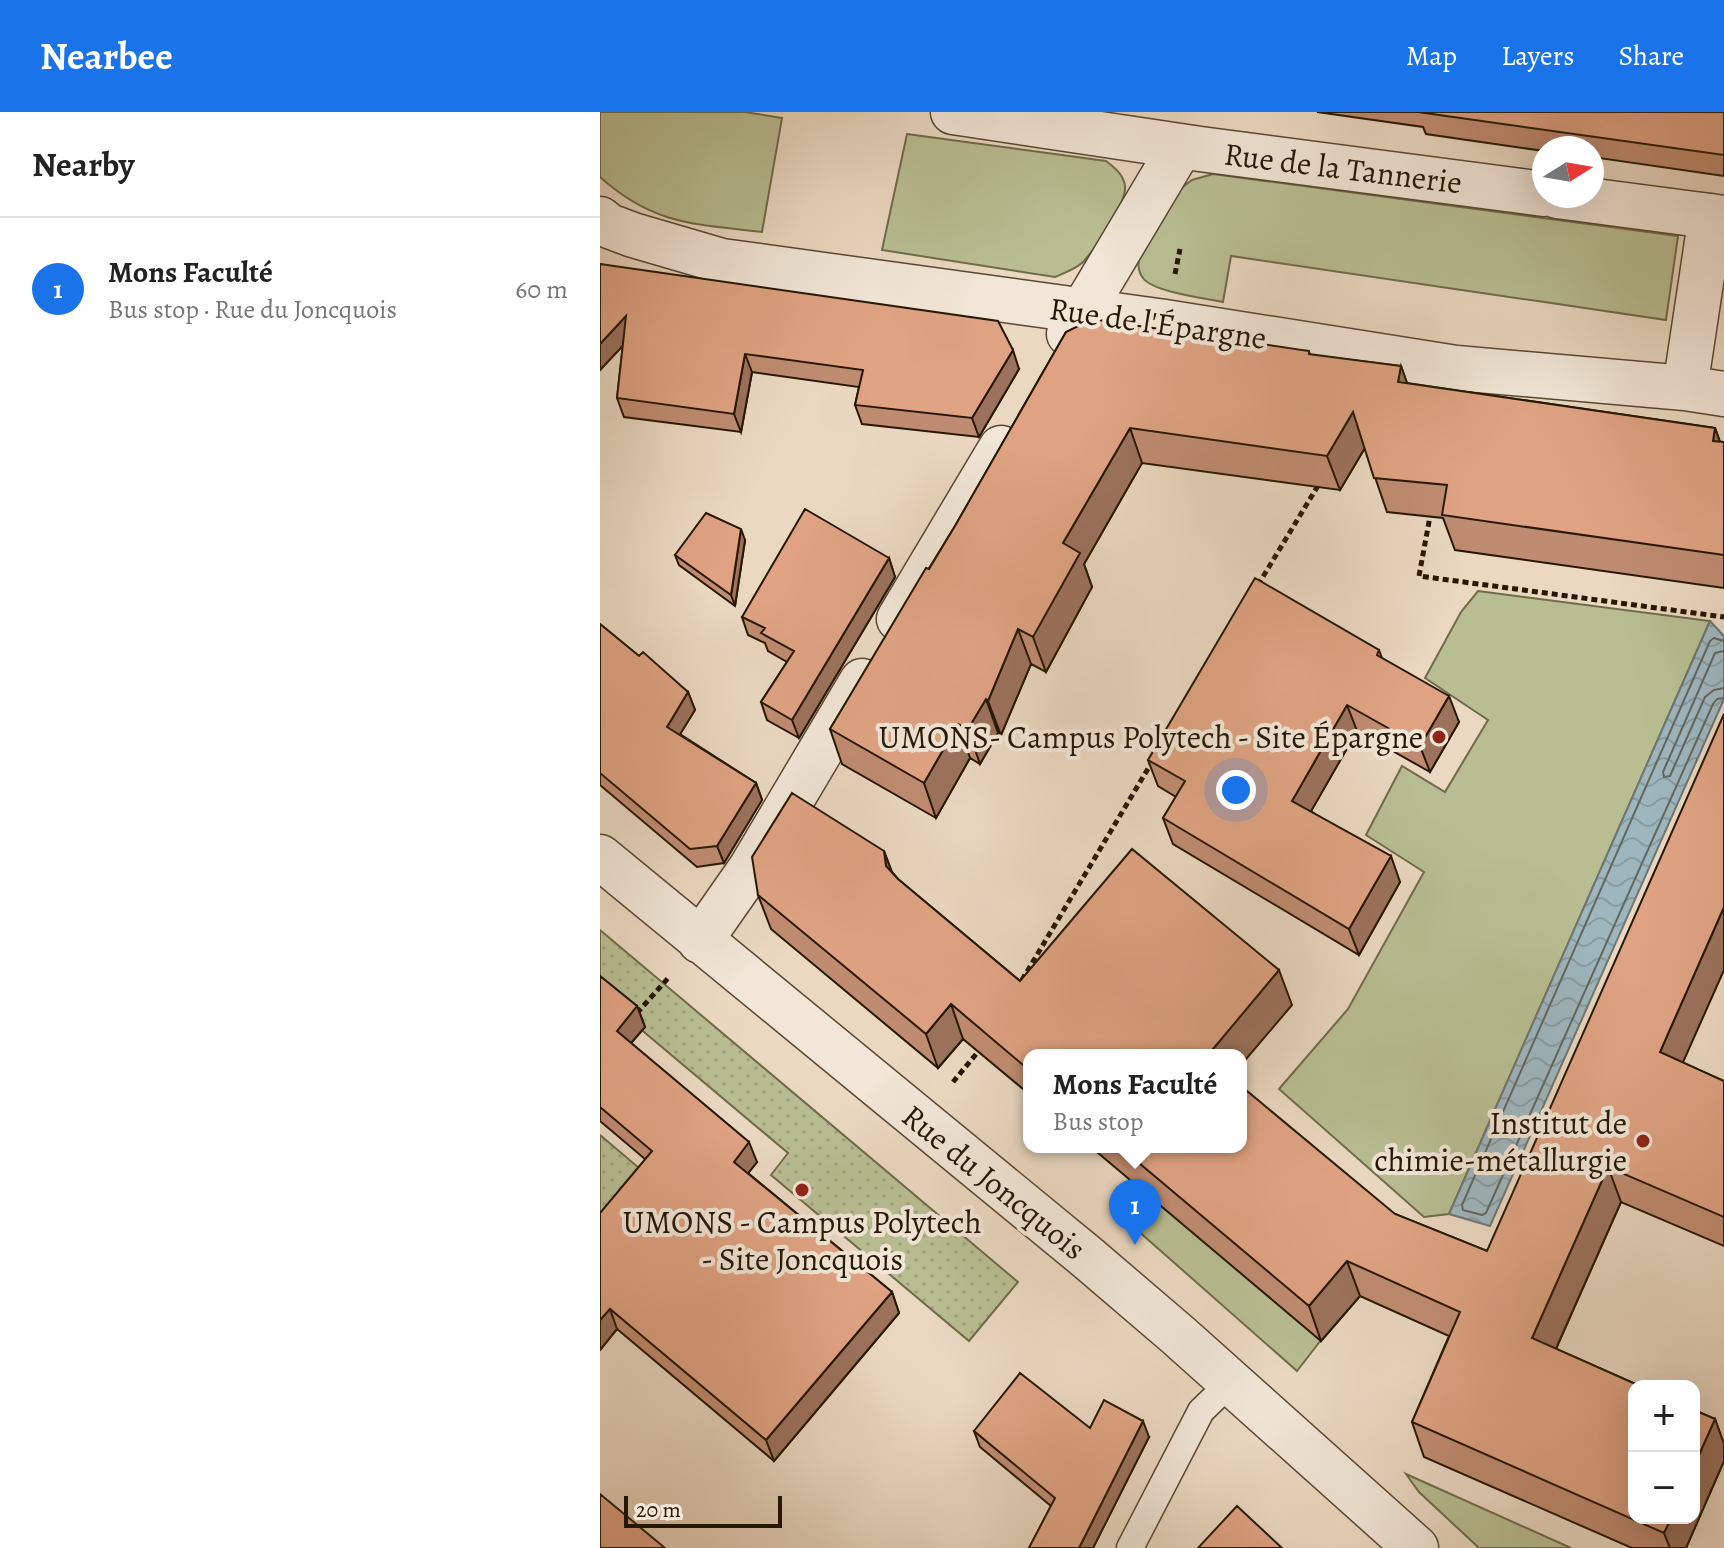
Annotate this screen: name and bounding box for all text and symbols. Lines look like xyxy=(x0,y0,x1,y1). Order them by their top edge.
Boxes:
text: Nearbee xyxy=(40,30,173,82)
text: Map xyxy=(1406,37,1457,75)
text: Layers xyxy=(1501,37,1574,75)
text: Share xyxy=(1618,37,1684,75)
street label: Rue de la Tannerie xyxy=(1222,132,1464,204)
north arrow xyxy=(1532,136,1604,208)
text: Nearby xyxy=(32,141,135,188)
text: Mons Faculté xyxy=(108,252,273,292)
text: 1 xyxy=(53,272,63,307)
text: 60 m xyxy=(515,272,568,307)
street label: Rue de l'Épargne xyxy=(1047,286,1269,360)
text: Bus stop · Rue du Joncquois xyxy=(108,292,397,327)
place label: UMONS- Campus Polytech - Site Épargne xyxy=(878,715,1423,759)
marker: UMONS- Campus Polytech - Site Épargne xyxy=(1430,728,1448,746)
your location xyxy=(1216,770,1256,810)
popup xyxy=(1023,1049,1247,1153)
text: Mons Faculté xyxy=(1053,1064,1217,1104)
street label: Rue du Joncquois xyxy=(893,1094,1095,1270)
place label: Institut de chimie-métallurgie xyxy=(1374,1101,1627,1182)
text: Bus stop xyxy=(1053,1104,1144,1139)
marker: Institut de chimie-métallurgie xyxy=(1634,1132,1652,1150)
pin: 1 xyxy=(1109,1179,1161,1245)
marker: UMONS - Campus Polytech - Site Joncquois xyxy=(793,1181,811,1199)
place label: UMONS - Campus Polytech - Site Joncquois xyxy=(623,1200,981,1281)
map controls xyxy=(1628,1380,1700,1524)
button: + xyxy=(1628,1380,1700,1452)
button: − xyxy=(1628,1452,1700,1524)
scale bar xyxy=(624,1492,782,1528)
text: 20 m xyxy=(636,1495,681,1525)

